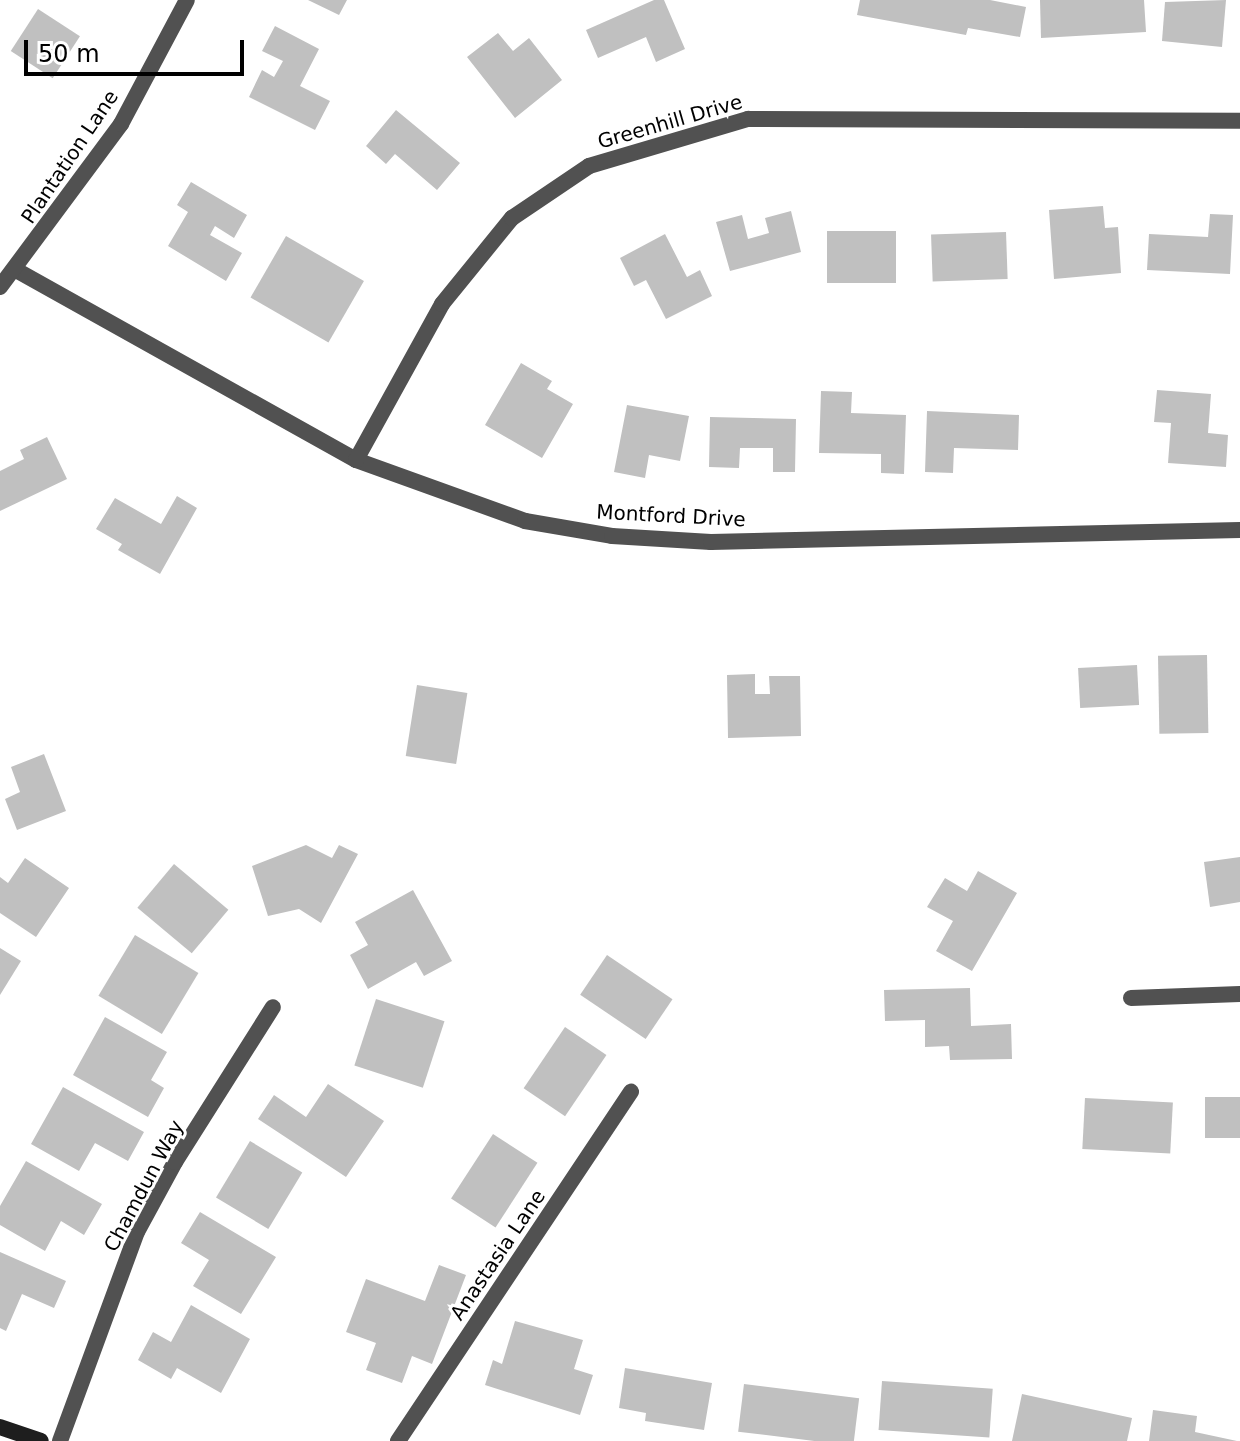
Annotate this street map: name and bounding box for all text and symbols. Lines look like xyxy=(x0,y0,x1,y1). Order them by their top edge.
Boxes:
scale bar xyxy=(28,24,248,74)
text: 50 m xyxy=(38,40,100,68)
street label: Plantation Lane xyxy=(17,86,123,228)
street label: Greenhill Drive xyxy=(595,90,745,154)
street label: Montford Drive xyxy=(596,500,746,532)
street label: Chamdun Way xyxy=(99,1116,189,1256)
street label: Anastasia Lane xyxy=(446,1185,550,1325)

